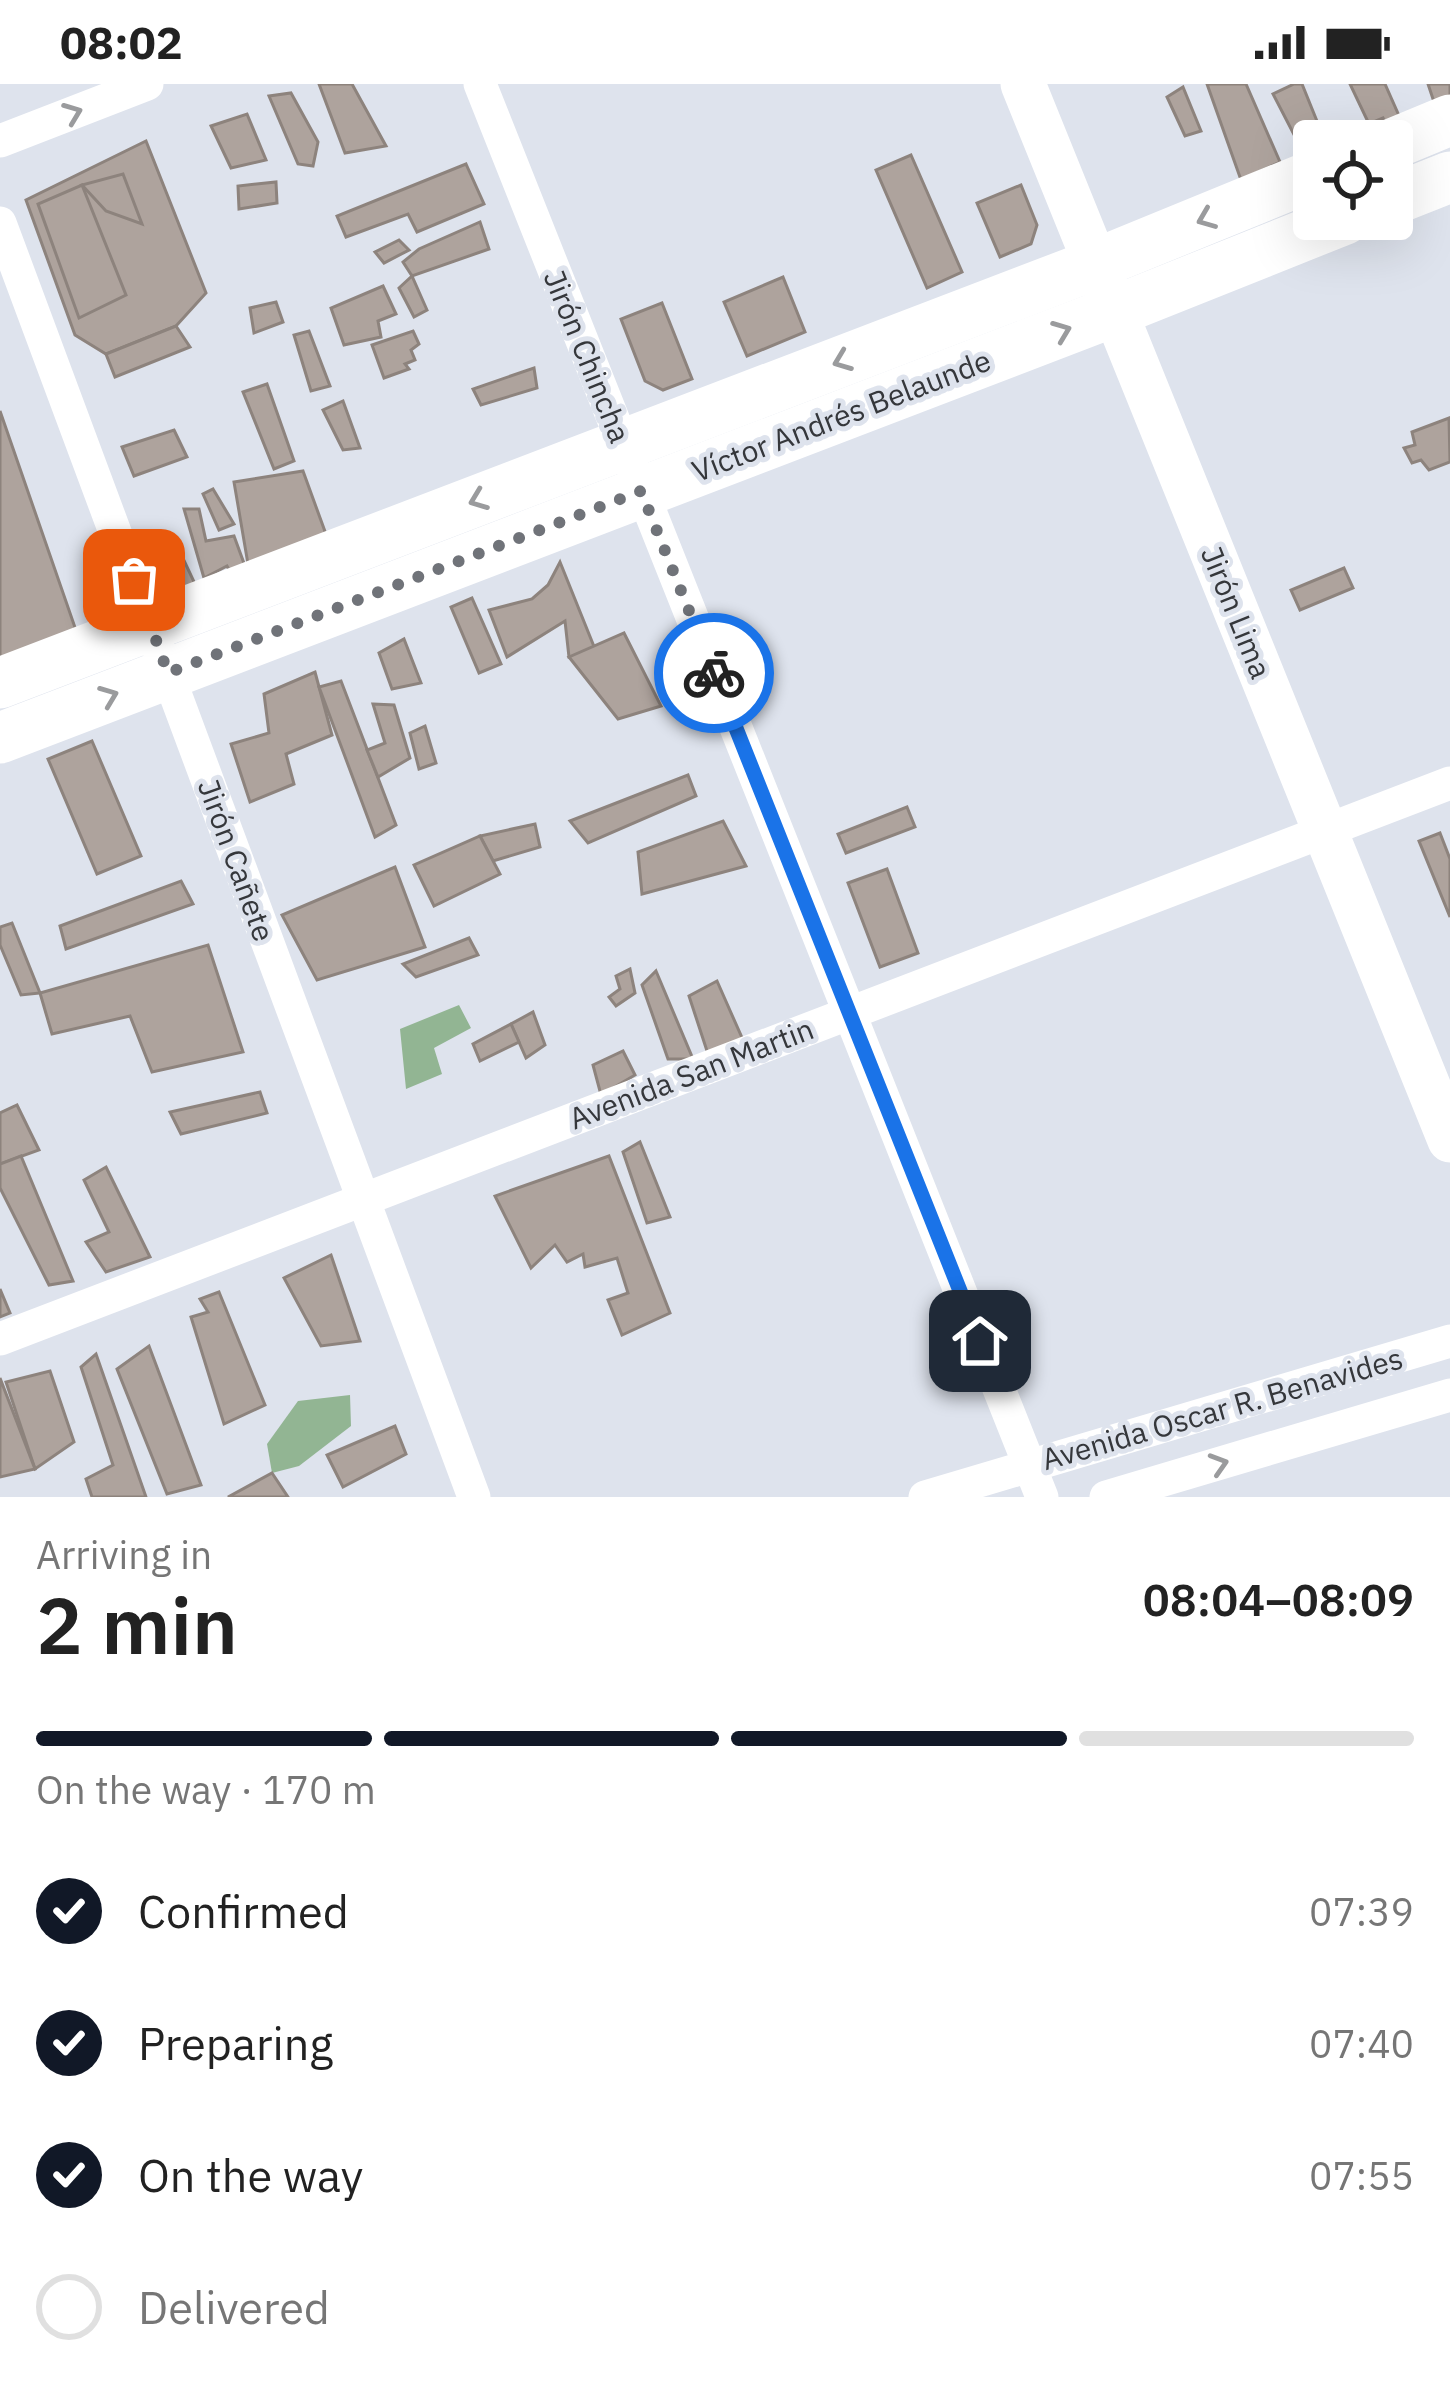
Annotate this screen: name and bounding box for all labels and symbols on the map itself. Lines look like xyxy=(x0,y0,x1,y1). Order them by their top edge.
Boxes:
one-way arrow xyxy=(62,102,83,127)
one-way arrow xyxy=(1196,205,1217,229)
street label: Jirón Chincha xyxy=(536,264,640,448)
one-way arrow xyxy=(1050,321,1071,346)
street label: Víctor Andrés Belaunde xyxy=(686,340,996,490)
one-way arrow xyxy=(833,346,854,371)
one-way arrow xyxy=(468,485,489,510)
pin xyxy=(83,529,185,631)
street label: Jirón Lima xyxy=(1193,540,1281,684)
courier xyxy=(654,613,774,733)
one-way arrow xyxy=(97,686,118,710)
street label: Jirón Cañete xyxy=(190,774,284,946)
street label: Avenida San Martin xyxy=(563,1008,819,1138)
pin xyxy=(929,1290,1031,1392)
street label: Avenida Oscar R. Benavides xyxy=(1037,1338,1407,1478)
one-way arrow xyxy=(1207,1453,1228,1478)

